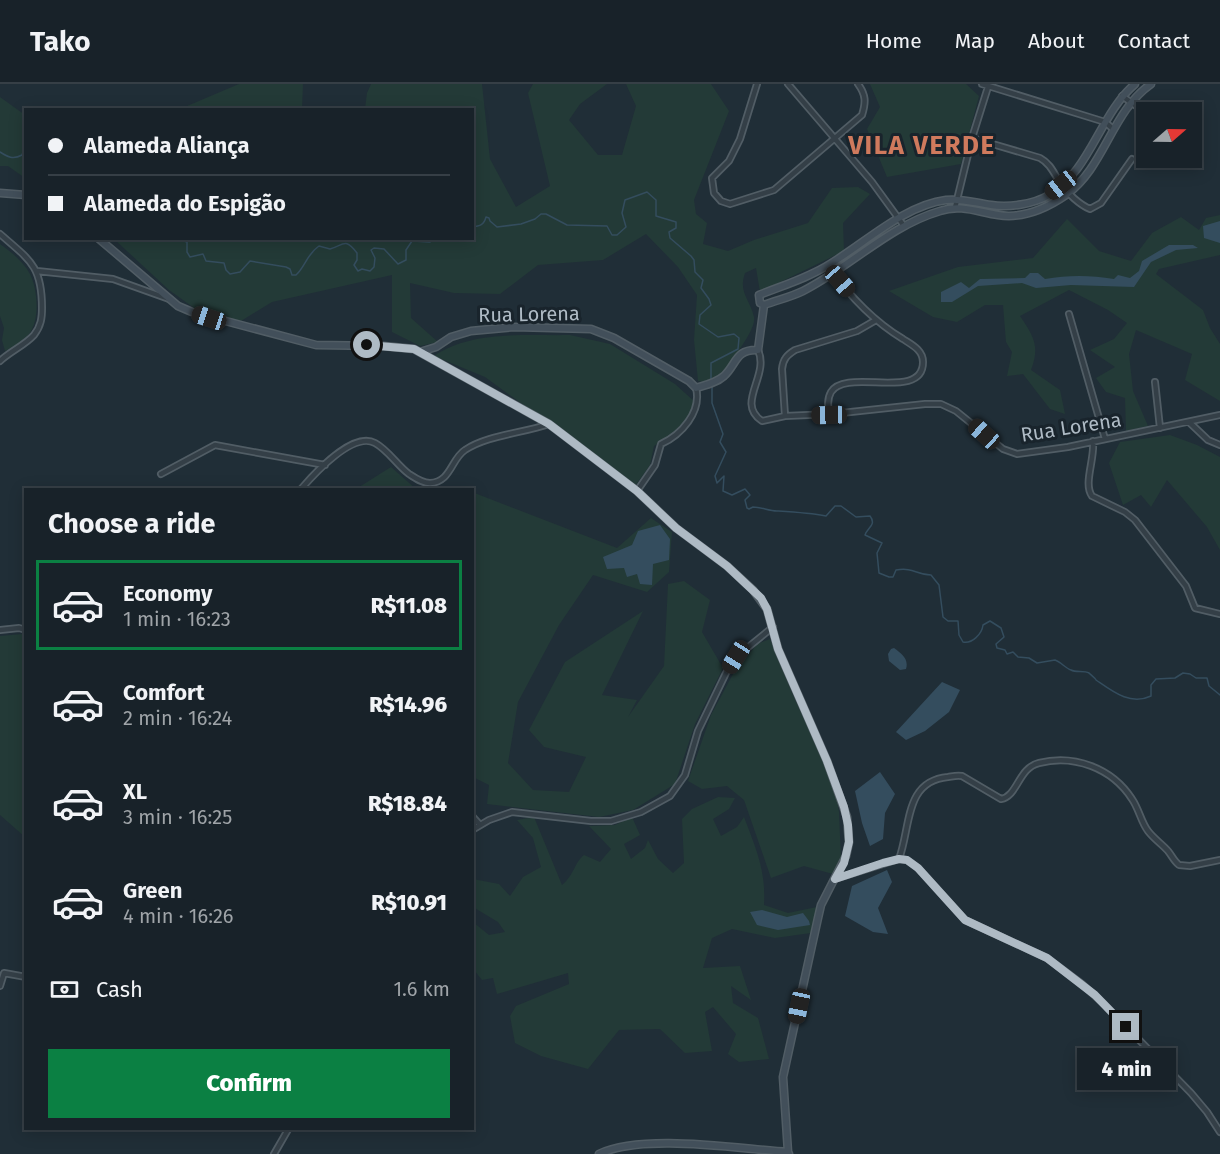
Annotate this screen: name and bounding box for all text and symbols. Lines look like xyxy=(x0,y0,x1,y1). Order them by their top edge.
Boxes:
text: Tako xyxy=(30,25,91,58)
text: Home xyxy=(866,28,922,54)
text: Map xyxy=(955,28,995,54)
text: About xyxy=(1028,28,1085,54)
text: Contact xyxy=(1118,28,1190,54)
north arrow xyxy=(1136,102,1202,168)
map controls xyxy=(1136,102,1202,168)
district label: VILA VERDE xyxy=(847,130,996,161)
text: Alameda Aliança xyxy=(84,132,250,159)
car xyxy=(1041,167,1081,203)
text: Alameda do Espigão xyxy=(84,190,286,217)
car xyxy=(821,262,859,300)
street label: Rua Lorena xyxy=(478,301,580,327)
car xyxy=(189,304,229,332)
route start xyxy=(353,331,380,358)
car xyxy=(811,406,847,424)
street label: Rua Lorena xyxy=(1019,407,1123,447)
car xyxy=(965,415,1003,453)
text: Choose a ride xyxy=(48,508,215,540)
icon: car xyxy=(51,578,105,632)
text: Economy xyxy=(123,580,212,607)
text: R$11.08 xyxy=(371,592,447,619)
text: 1 min · 16:23 xyxy=(123,607,231,631)
car xyxy=(719,637,753,677)
icon: car xyxy=(51,677,105,731)
text: Comfort xyxy=(123,679,204,706)
text: R$14.96 xyxy=(369,691,447,718)
text: 2 min · 16:24 xyxy=(123,706,232,730)
icon: car xyxy=(51,776,105,830)
text: XL xyxy=(123,778,147,805)
text: R$18.84 xyxy=(368,790,447,817)
text: 3 min · 16:25 xyxy=(123,805,232,829)
icon: car xyxy=(51,875,105,929)
text: Green xyxy=(123,877,182,904)
text: R$10.91 xyxy=(371,889,447,916)
text: 4 min · 16:26 xyxy=(123,904,234,928)
icon: cash xyxy=(48,973,81,1006)
text: Cash xyxy=(96,976,143,1003)
text: 1.6 km xyxy=(393,977,450,1001)
car xyxy=(786,987,812,1025)
route end xyxy=(1112,1013,1139,1040)
callout: 4 min xyxy=(1076,1048,1176,1090)
button: Confirm xyxy=(48,1049,450,1118)
text: 4 min xyxy=(1101,1057,1152,1081)

